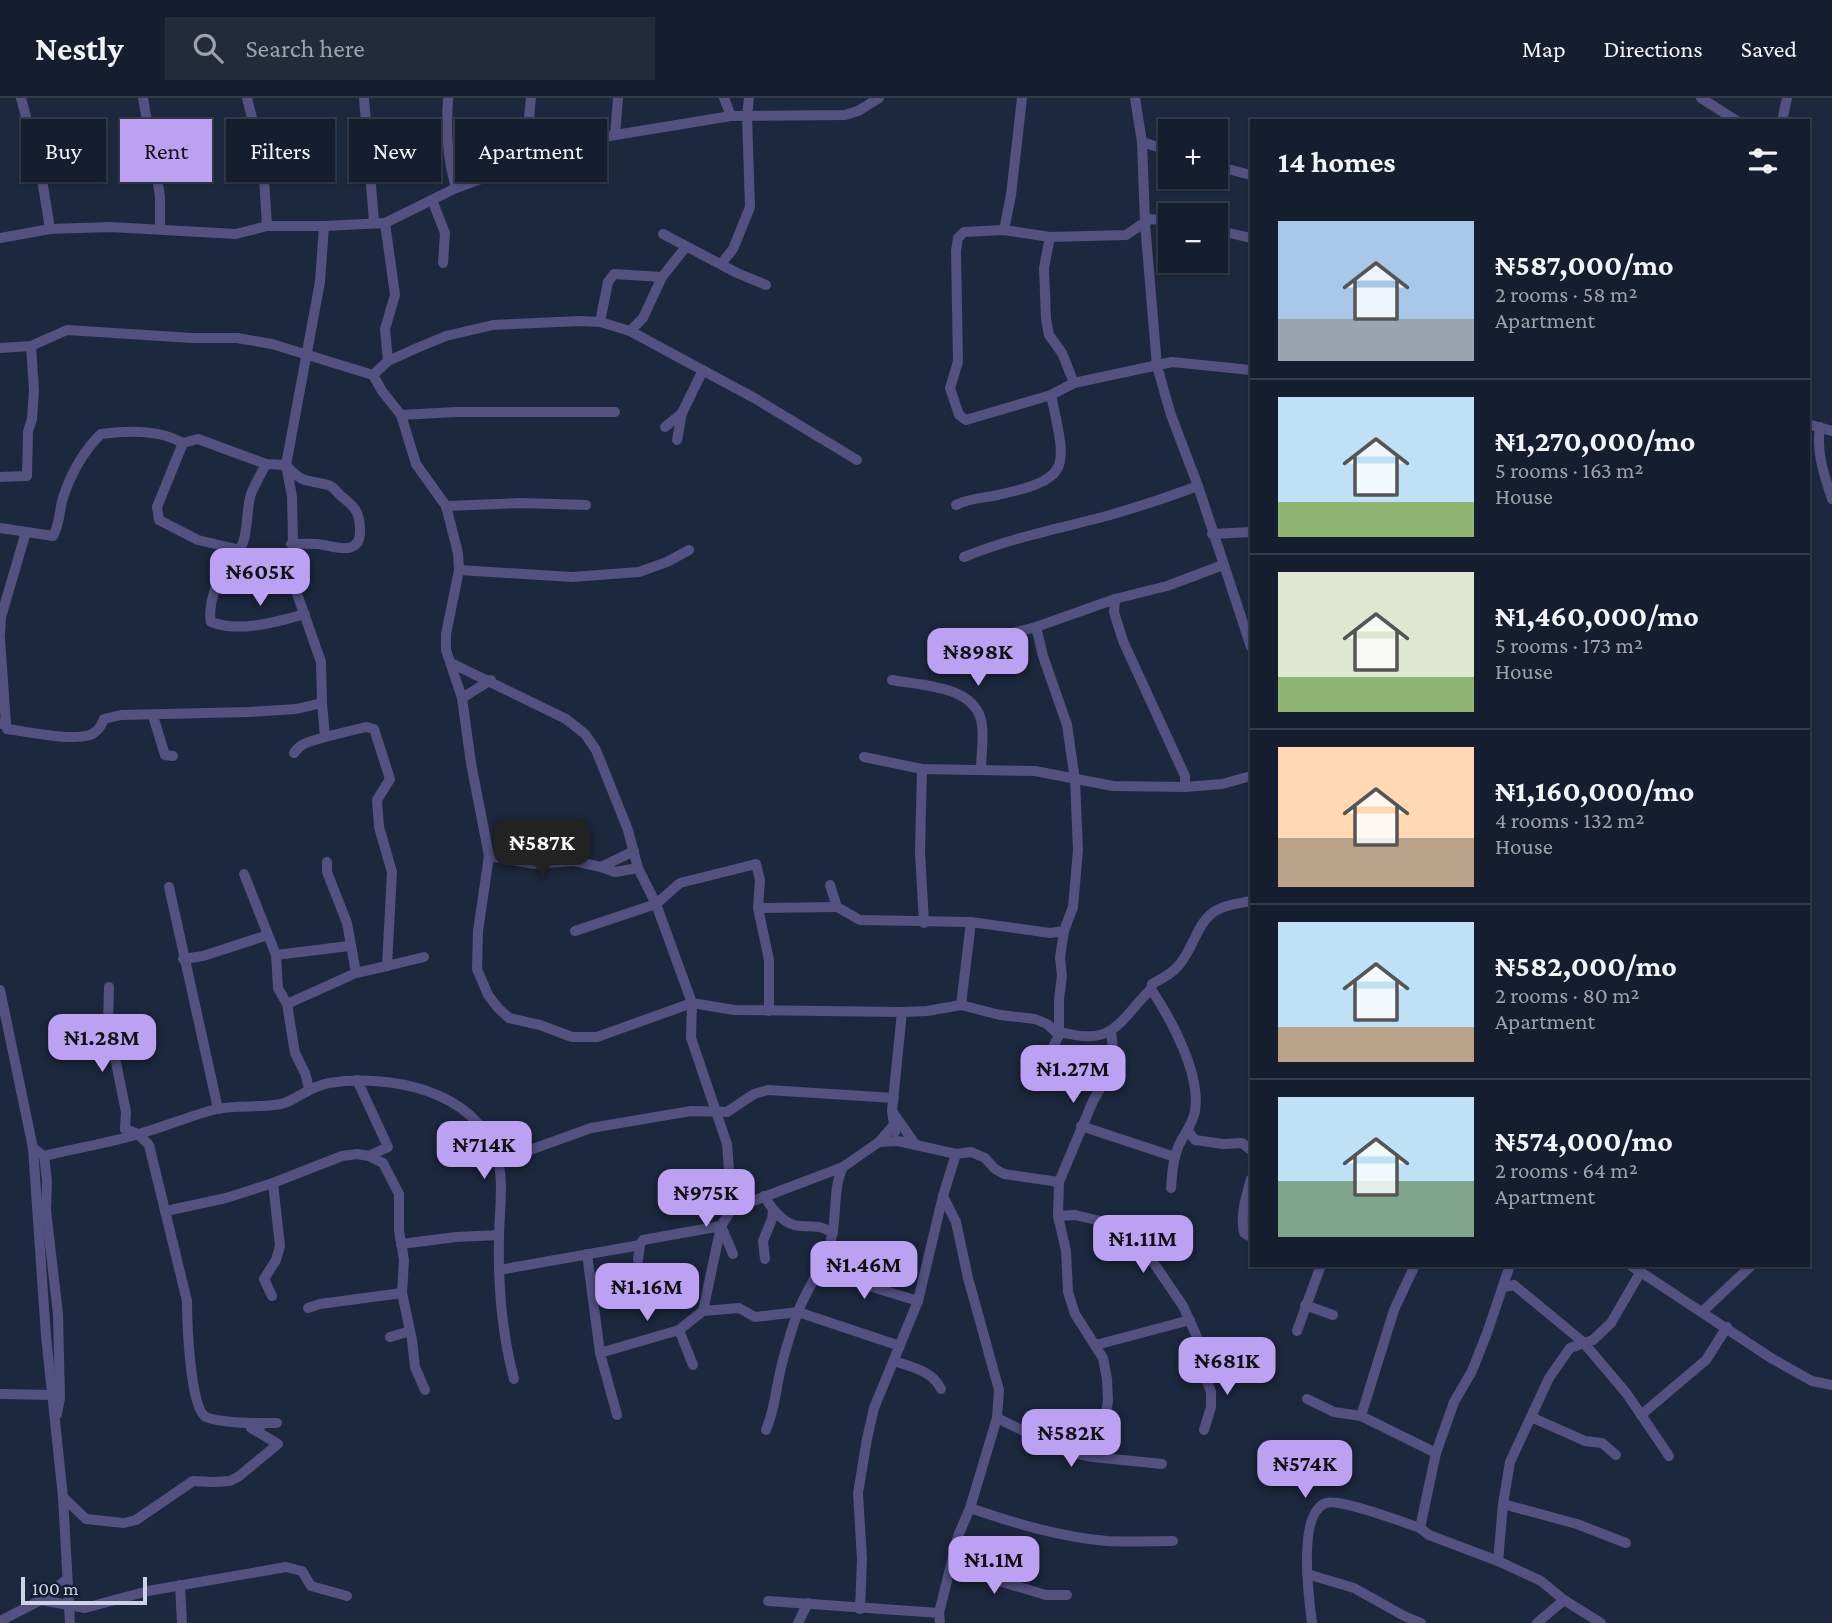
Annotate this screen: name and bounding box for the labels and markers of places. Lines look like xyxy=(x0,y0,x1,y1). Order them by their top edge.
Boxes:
pin: ₦605K xyxy=(211,548,309,608)
pin: ₦898K xyxy=(929,628,1027,688)
pin: ₦587K xyxy=(493,820,591,879)
pin: ₦1.28M xyxy=(45,1014,159,1074)
pin: ₦1.27M xyxy=(1016,1046,1130,1105)
pin: ₦714K xyxy=(435,1122,533,1181)
pin: ₦975K xyxy=(657,1170,755,1229)
pin: ₦1.11M xyxy=(1086,1216,1200,1275)
pin: ₦1.46M xyxy=(807,1242,921,1301)
pin: ₦1.16M xyxy=(590,1264,704,1323)
pin: ₦681K xyxy=(1178,1338,1276,1397)
pin: ₦582K xyxy=(1022,1410,1120,1469)
pin: ₦574K xyxy=(1256,1440,1354,1500)
pin: ₦1.1M xyxy=(945,1536,1043,1596)

